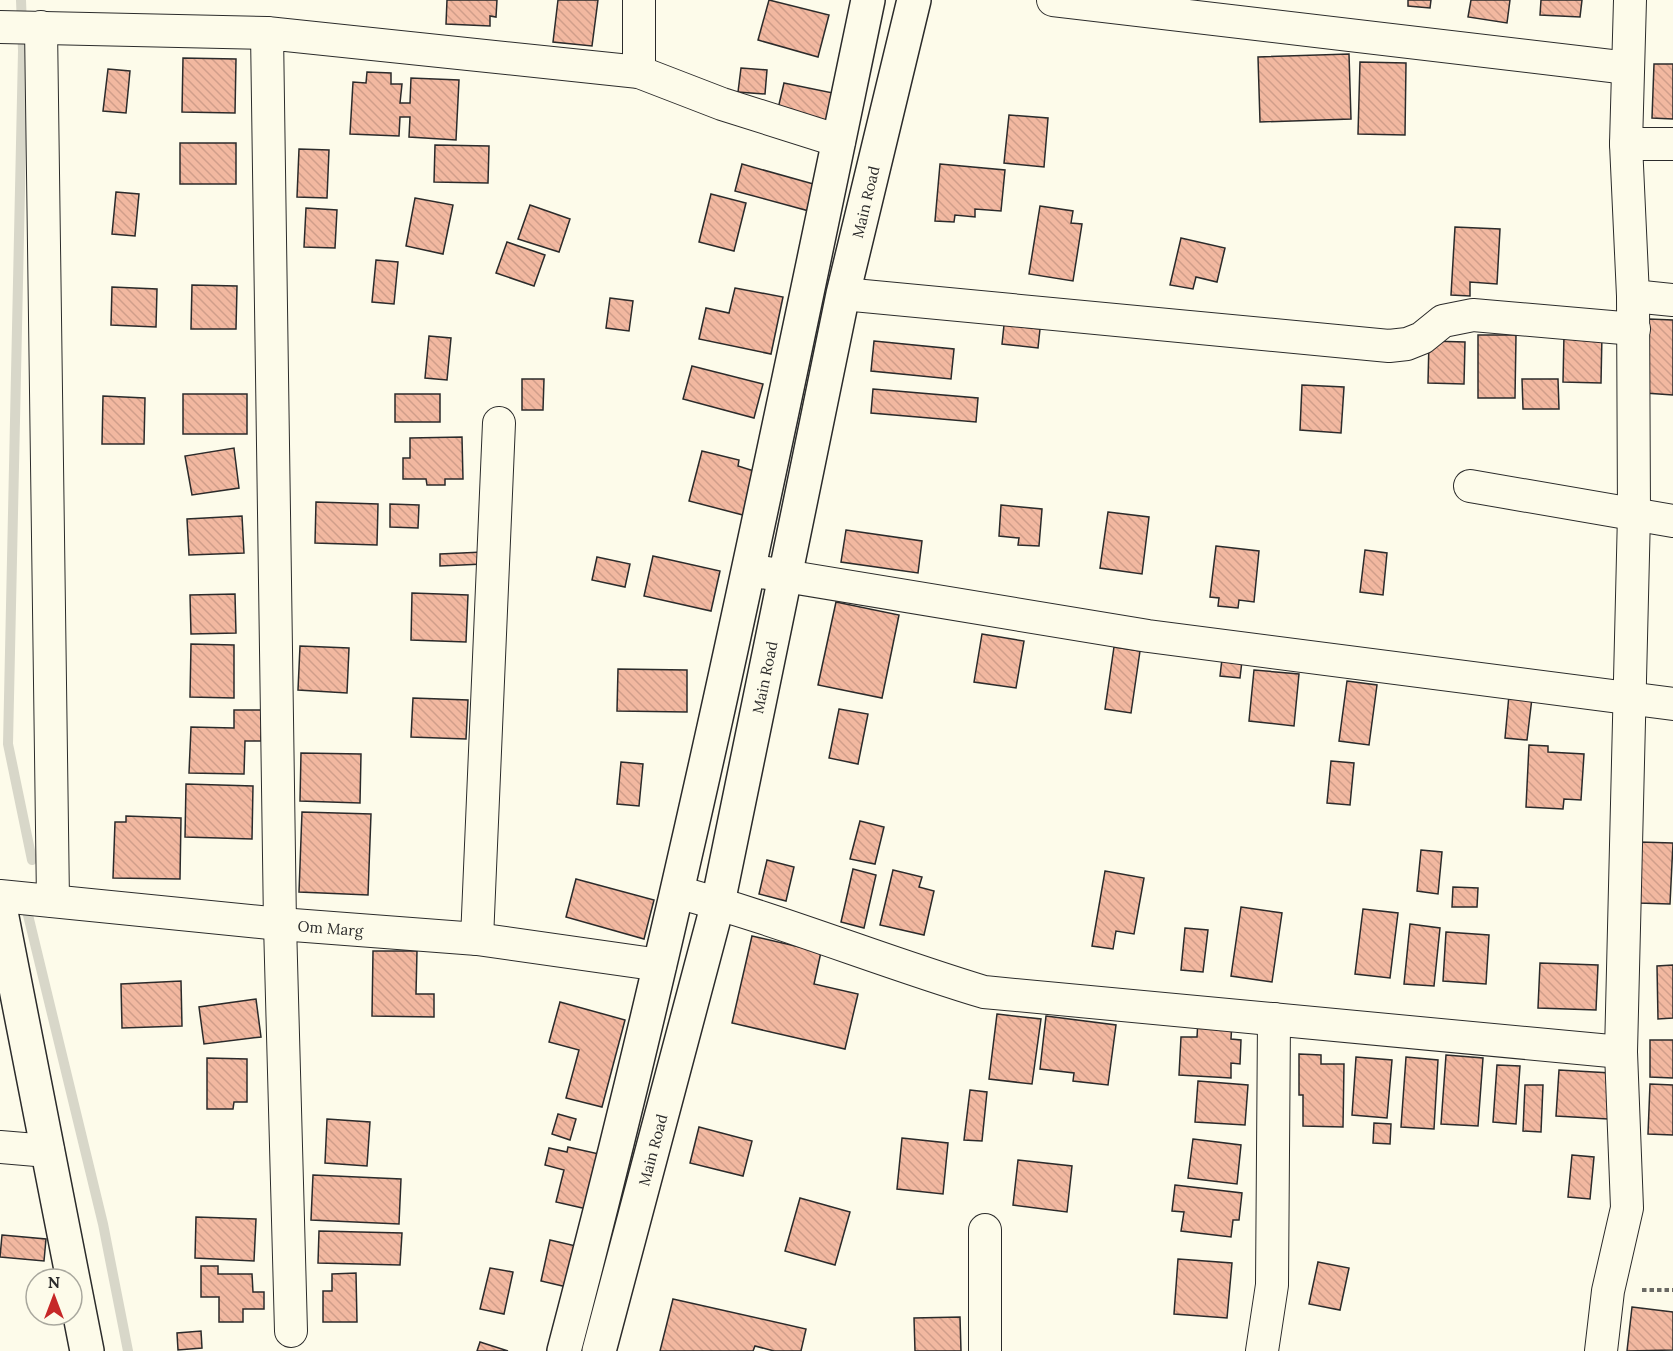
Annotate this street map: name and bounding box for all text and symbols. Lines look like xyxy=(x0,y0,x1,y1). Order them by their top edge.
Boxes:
street label: Main Road xyxy=(847,164,883,240)
street label: Main Road xyxy=(748,639,781,715)
street label: Om Marg xyxy=(297,916,365,940)
street label: Main Road xyxy=(634,1112,671,1188)
north arrow xyxy=(24,1267,84,1327)
text: N xyxy=(48,1272,60,1292)

